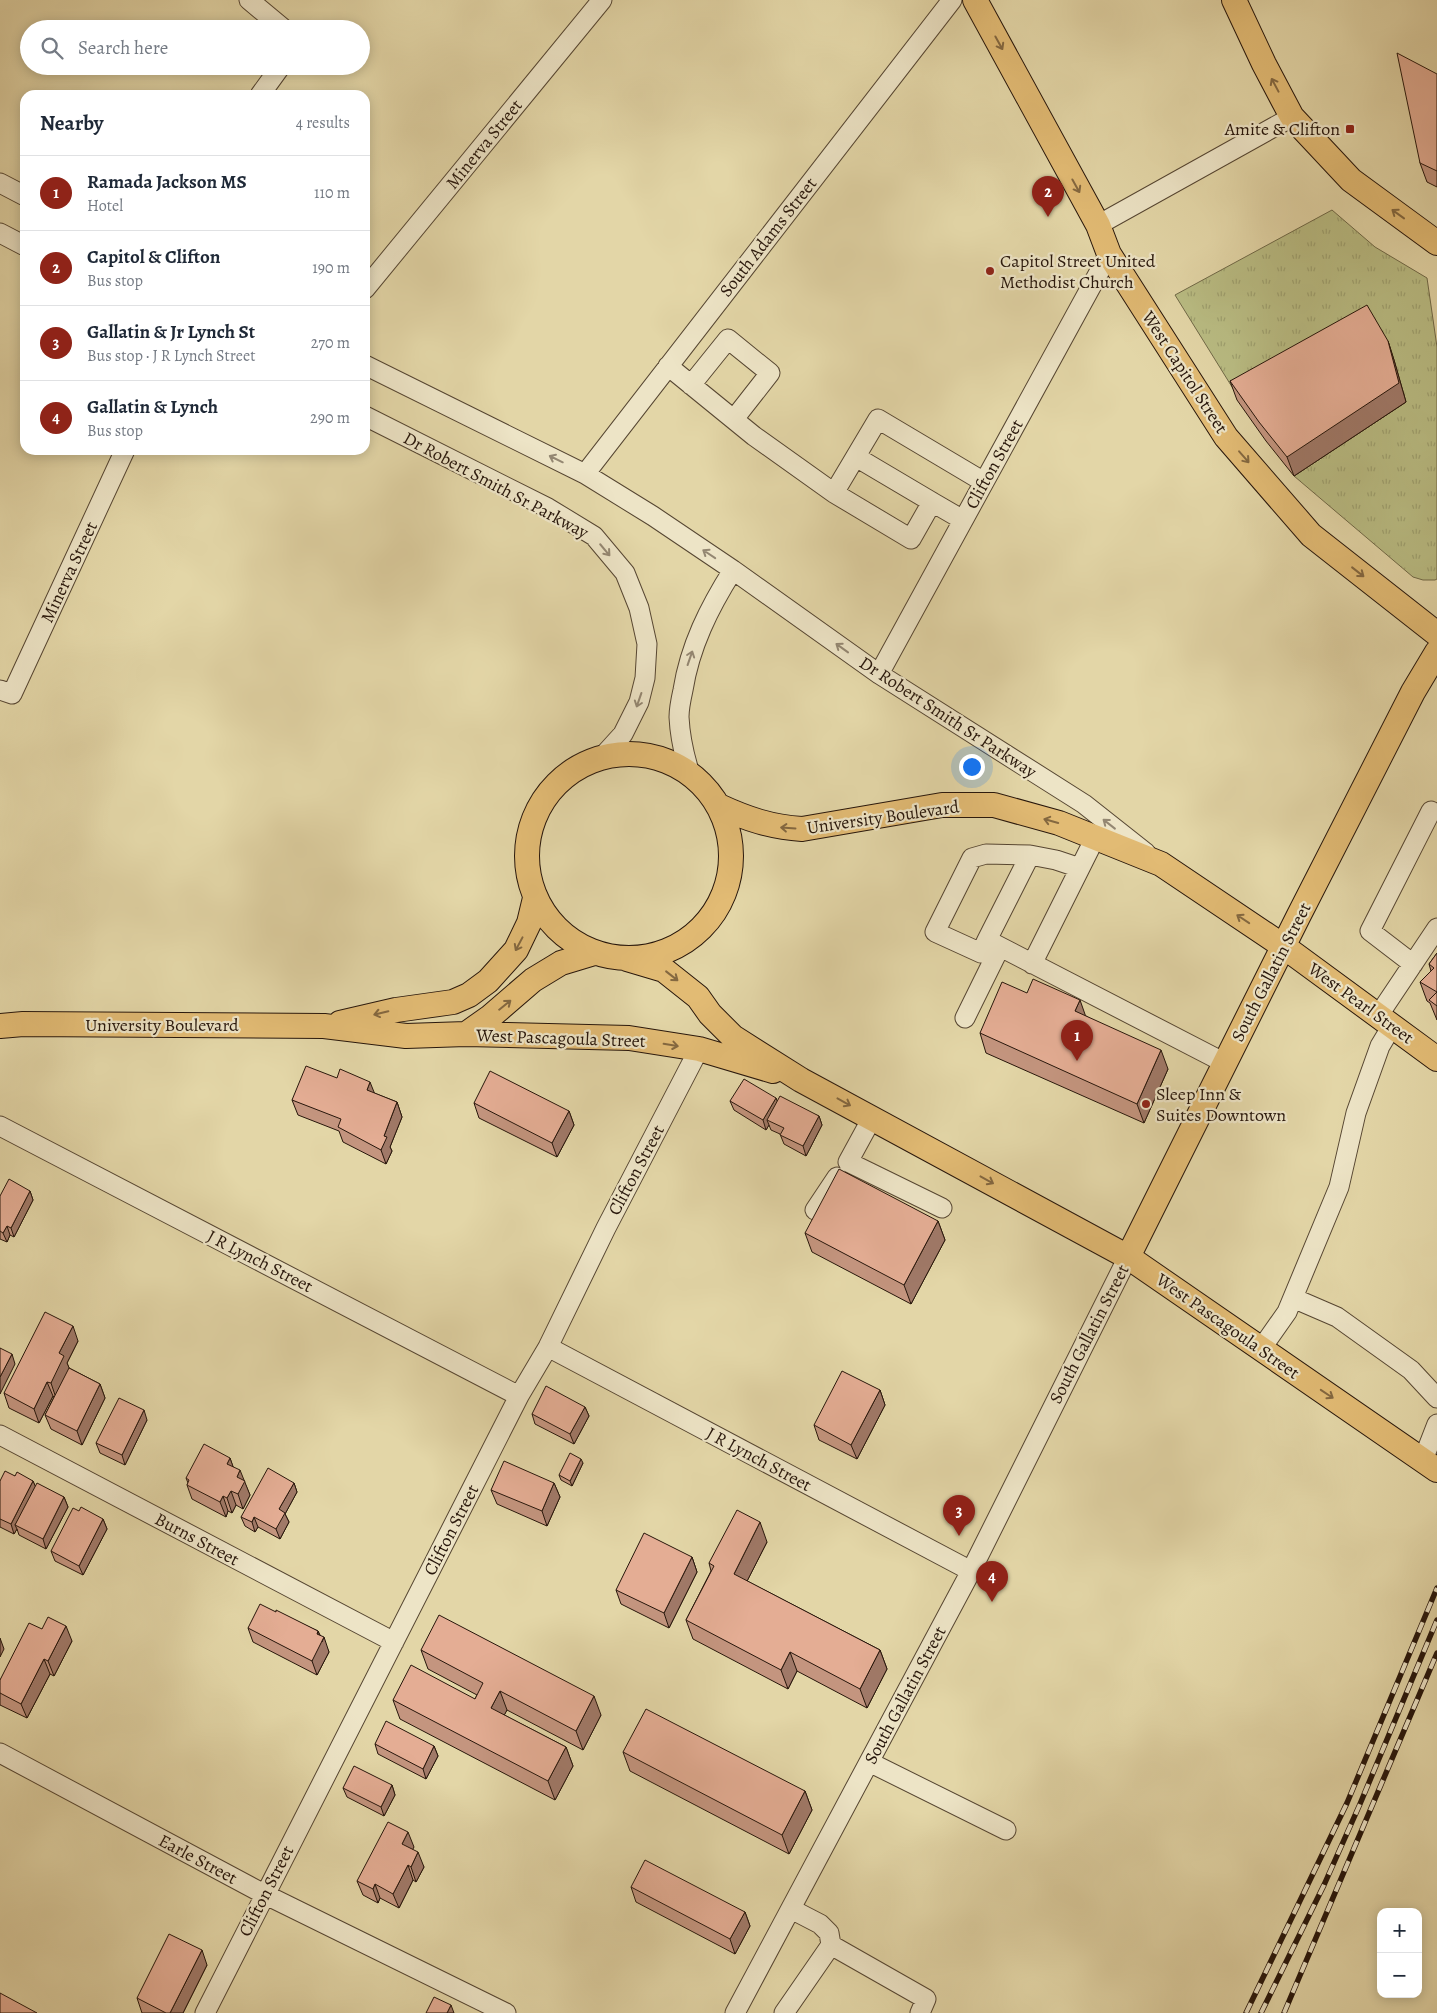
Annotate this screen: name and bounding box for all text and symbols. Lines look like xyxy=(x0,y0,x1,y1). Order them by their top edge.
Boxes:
search box xyxy=(20,20,370,75)
icon: search xyxy=(38,34,66,62)
text: Search here xyxy=(78,35,168,61)
one-way arrow xyxy=(994,35,1004,50)
one-way arrow xyxy=(1270,78,1280,93)
street label: Minerva Street xyxy=(440,94,528,194)
text: Nearby xyxy=(40,109,103,137)
text: 4 results xyxy=(296,112,350,134)
place label: Amite & Clifton xyxy=(1224,117,1340,141)
marker: Amite & Clifton xyxy=(1344,123,1356,135)
text: Ramada Jackson MS xyxy=(87,169,247,195)
street label: South Adams Street xyxy=(714,172,822,302)
pin: 2 xyxy=(1032,176,1064,217)
one-way arrow xyxy=(1071,178,1081,193)
text: 1 xyxy=(53,182,59,204)
text: 110 m xyxy=(314,182,350,204)
text: Hotel xyxy=(87,195,123,217)
one-way arrow xyxy=(1391,209,1405,219)
text: Capitol & Clifton xyxy=(87,244,221,270)
place label: Capitol Street United Methodist Church xyxy=(1000,249,1156,294)
text: 2 xyxy=(52,257,60,279)
text: 190 m xyxy=(312,257,350,279)
marker: Capitol Street United Methodist Church xyxy=(984,265,996,277)
text: Bus stop xyxy=(87,270,143,292)
street label: West Capitol Street xyxy=(1136,305,1234,438)
text: Gallatin & Jr Lynch St xyxy=(87,319,255,345)
text: 3 xyxy=(53,332,59,354)
text: 270 m xyxy=(311,332,350,354)
text: Bus stop · J R Lynch Street xyxy=(87,345,255,367)
text: Gallatin & Lynch xyxy=(87,394,218,420)
text: 4 xyxy=(52,407,60,429)
text: 290 m xyxy=(310,407,350,429)
street label: Clifton Street xyxy=(959,415,1029,513)
text: Bus stop xyxy=(87,420,143,442)
street label: Dr Robert Smith Sr Parkway xyxy=(399,426,594,545)
one-way arrow xyxy=(1238,451,1249,464)
one-way arrow xyxy=(549,454,564,464)
street label: Minerva Street xyxy=(35,517,103,627)
one-way arrow xyxy=(600,543,611,556)
one-way arrow xyxy=(702,549,716,559)
one-way arrow xyxy=(1351,566,1364,577)
one-way arrow xyxy=(835,643,849,653)
one-way arrow xyxy=(686,650,695,666)
street label: Dr Robert Smith Sr Parkway xyxy=(855,651,1042,784)
one-way arrow xyxy=(634,692,643,707)
your location xyxy=(959,754,985,780)
street label: University Boulevard xyxy=(805,794,961,840)
one-way arrow xyxy=(1043,815,1059,825)
one-way arrow xyxy=(1103,818,1116,829)
one-way arrow xyxy=(780,823,796,832)
street label: South Gallatin Street xyxy=(1226,898,1316,1046)
one-way arrow xyxy=(1236,914,1250,924)
one-way arrow xyxy=(514,936,523,951)
street label: West Pearl Street xyxy=(1303,956,1419,1049)
one-way arrow xyxy=(665,971,678,982)
one-way arrow xyxy=(498,1000,511,1011)
one-way arrow xyxy=(374,1009,390,1018)
street label: University Boulevard xyxy=(85,1013,239,1037)
pin: 1 xyxy=(1061,1020,1093,1061)
street label: West Pascagoula Street xyxy=(475,1023,646,1053)
one-way arrow xyxy=(663,1040,679,1050)
place label: Sleep Inn & Suites Downtown xyxy=(1156,1082,1286,1127)
one-way arrow xyxy=(836,1098,851,1108)
marker: Sleep Inn & Suites Downtown xyxy=(1140,1098,1152,1110)
street label: Clifton Street xyxy=(602,1121,670,1219)
one-way arrow xyxy=(979,1175,994,1185)
street label: J R Lynch Street xyxy=(203,1224,317,1298)
street label: South Gallatin Street xyxy=(1044,1260,1134,1408)
street label: West Pascagoula Street xyxy=(1151,1267,1304,1384)
one-way arrow xyxy=(1320,1389,1334,1399)
street label: J R Lynch Street xyxy=(702,1421,816,1497)
street label: Clifton Street xyxy=(418,1480,484,1580)
pin: 3 xyxy=(943,1495,975,1536)
street label: Burns Street xyxy=(151,1507,243,1571)
pin: 4 xyxy=(976,1561,1008,1602)
street label: South Gallatin Street xyxy=(858,1622,952,1768)
street label: Earle Street xyxy=(154,1828,242,1890)
street label: Clifton Street xyxy=(233,1841,299,1941)
map controls xyxy=(1377,1908,1422,1998)
button: + xyxy=(1377,1908,1422,1953)
button: − xyxy=(1377,1953,1422,1998)

